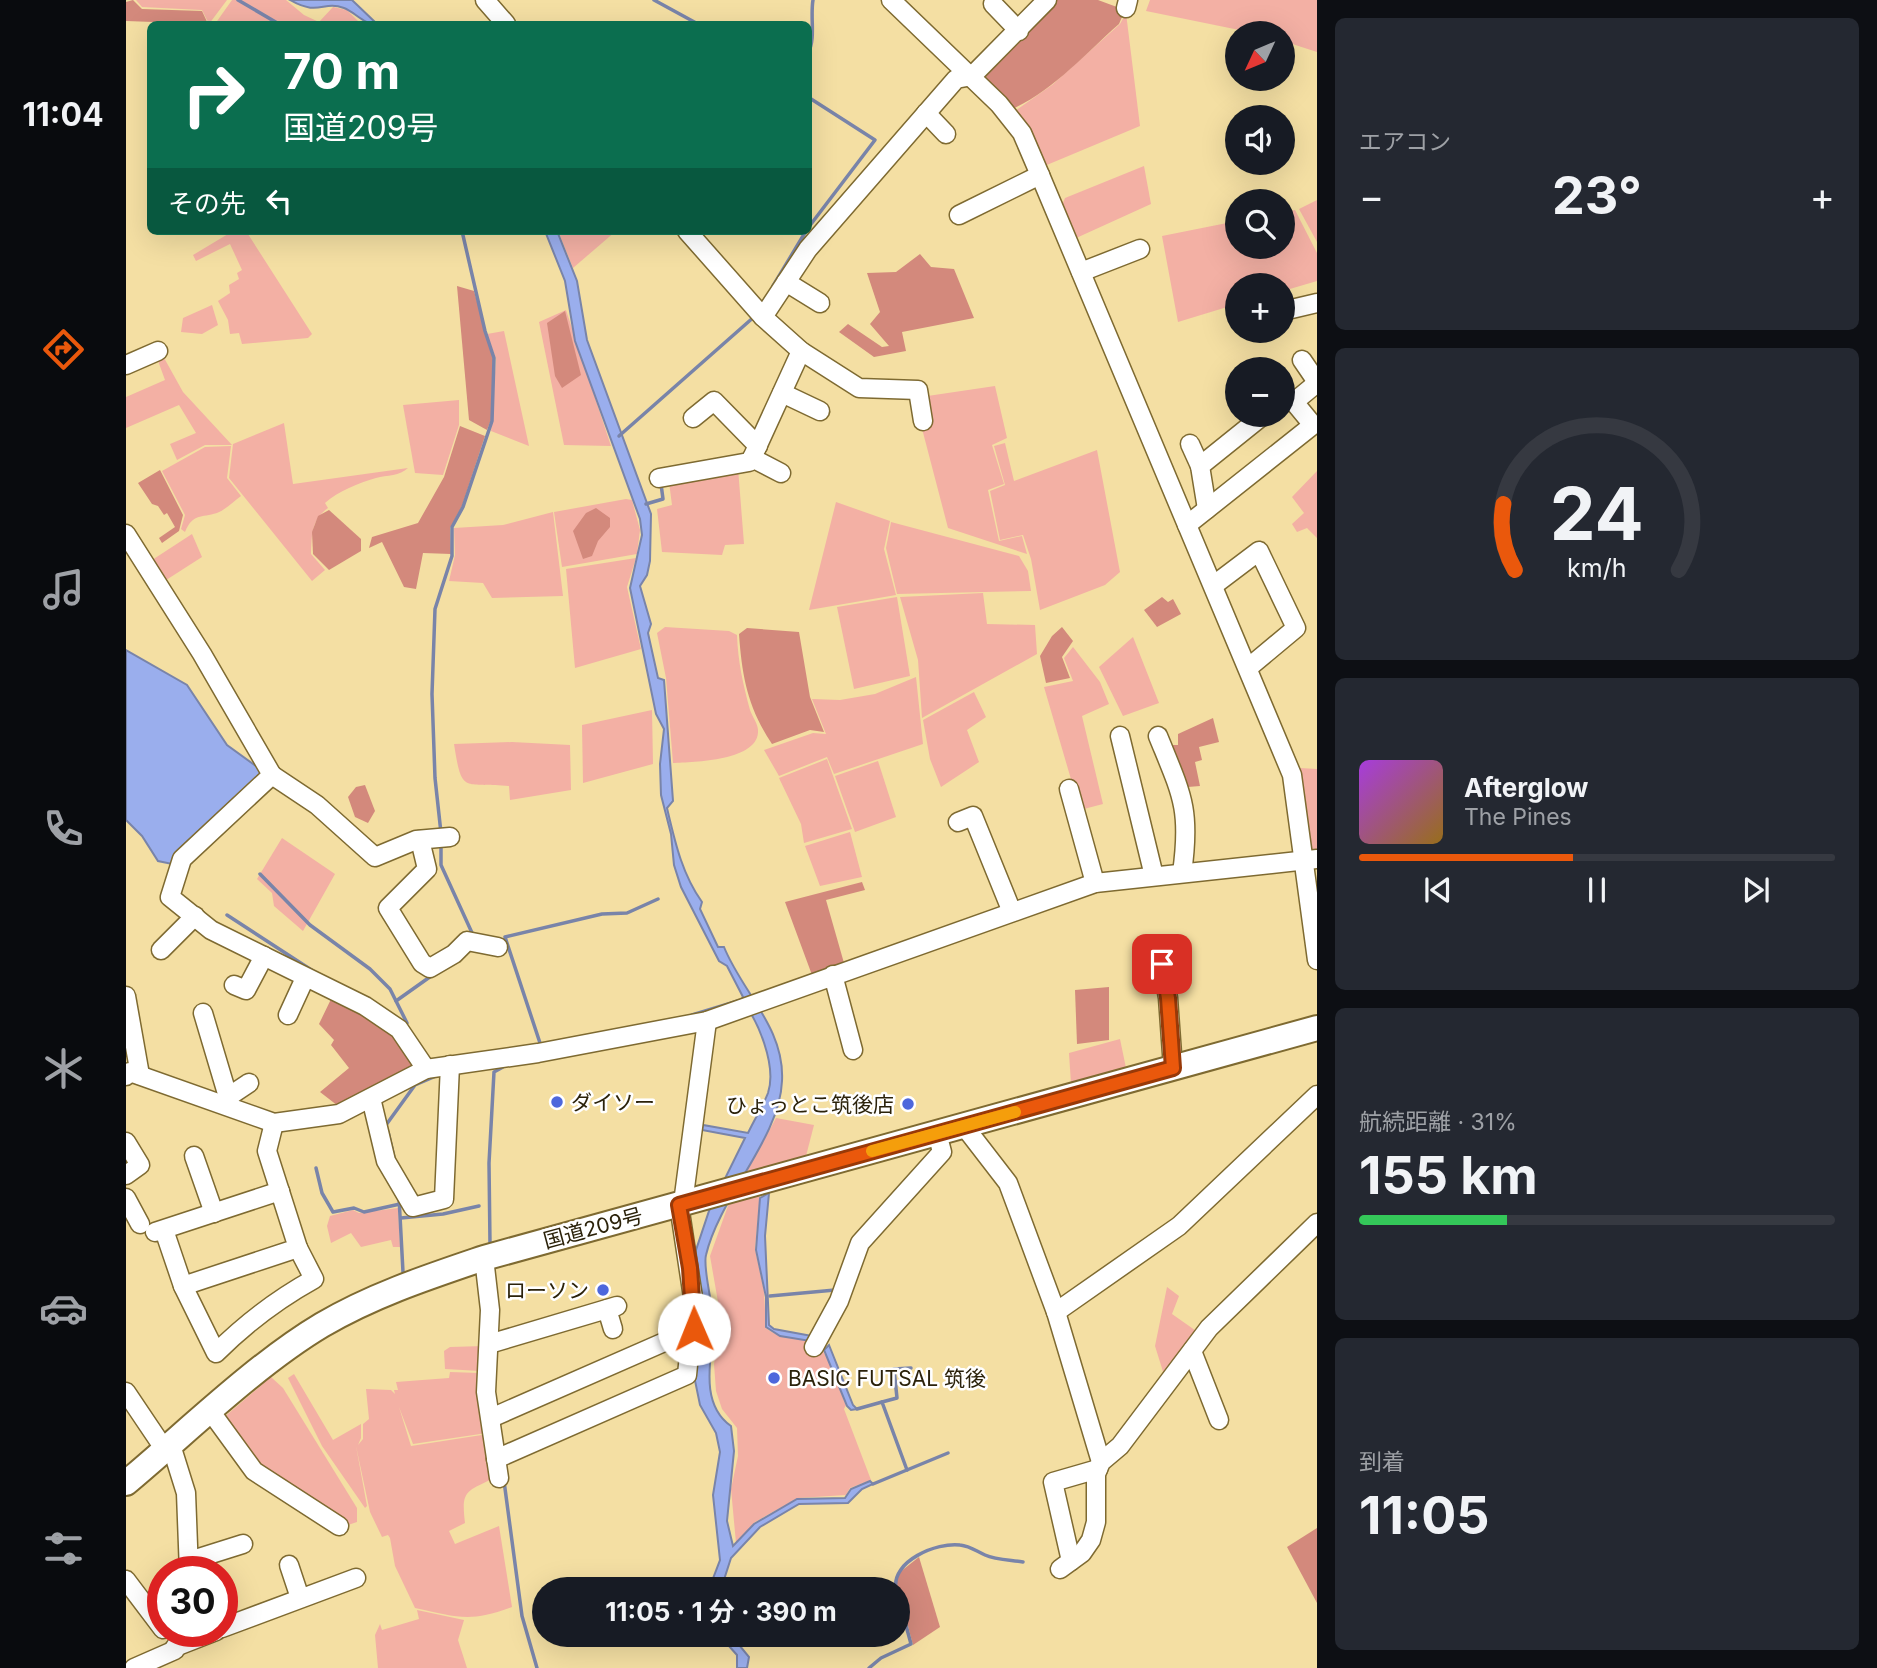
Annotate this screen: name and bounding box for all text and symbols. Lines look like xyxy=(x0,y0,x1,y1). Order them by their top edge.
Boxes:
north arrow xyxy=(1225,21,1295,91)
map controls xyxy=(1225,21,1295,427)
text: 70 m xyxy=(283,42,400,101)
icon: right xyxy=(168,49,259,140)
text: 11:04 xyxy=(22,95,104,134)
button: sound xyxy=(1225,105,1295,175)
text: 国道209号 xyxy=(283,108,439,147)
text: エアコン xyxy=(1359,128,1451,156)
text: 23° xyxy=(1552,164,1642,227)
text: − xyxy=(1359,173,1384,219)
text: + xyxy=(1810,173,1835,219)
icon: left xyxy=(260,182,298,220)
text: その先 xyxy=(168,188,246,219)
button: search xyxy=(1225,189,1295,259)
button: + xyxy=(1225,273,1295,343)
icon: directions xyxy=(39,325,88,374)
button: − xyxy=(1225,357,1295,427)
text: 24 xyxy=(1550,469,1644,558)
text: km/h xyxy=(1567,553,1627,583)
icon: music xyxy=(39,565,88,614)
text: Afterglow xyxy=(1464,772,1588,803)
text: The Pines xyxy=(1464,803,1572,831)
icon: phone xyxy=(39,804,88,853)
icon: previous xyxy=(1419,871,1457,909)
icon: pause xyxy=(1578,871,1616,909)
icon: next xyxy=(1737,871,1775,909)
pin xyxy=(1132,934,1192,994)
icon: arrive xyxy=(1143,945,1181,983)
icon: climate xyxy=(39,1044,88,1093)
place label: ダイソー xyxy=(571,1090,655,1115)
place label: ひょっとこ筑後店 xyxy=(726,1092,894,1117)
marker: ダイソー xyxy=(549,1094,565,1110)
marker: ひょっとこ筑後店 xyxy=(900,1096,916,1112)
text: 航続距離 · 31% xyxy=(1359,1108,1517,1136)
text: 155 km xyxy=(1359,1144,1538,1207)
street label: 国道209号 xyxy=(540,1203,646,1253)
place label: ローソン xyxy=(505,1278,589,1303)
marker: ローソン xyxy=(595,1282,611,1298)
icon: car xyxy=(39,1284,88,1333)
position arrow xyxy=(657,1292,731,1366)
place label: BASIC FUTSAL 筑後 xyxy=(788,1366,986,1391)
marker: BASIC FUTSAL 筑後 xyxy=(766,1370,782,1386)
text: 到着 xyxy=(1359,1448,1405,1476)
text: 11:05 xyxy=(1359,1484,1490,1547)
icon: filters xyxy=(39,1524,88,1573)
speed limit sign: 30 xyxy=(147,1556,238,1647)
text: 11:05 · 1 分 · 390 m xyxy=(605,1596,837,1627)

